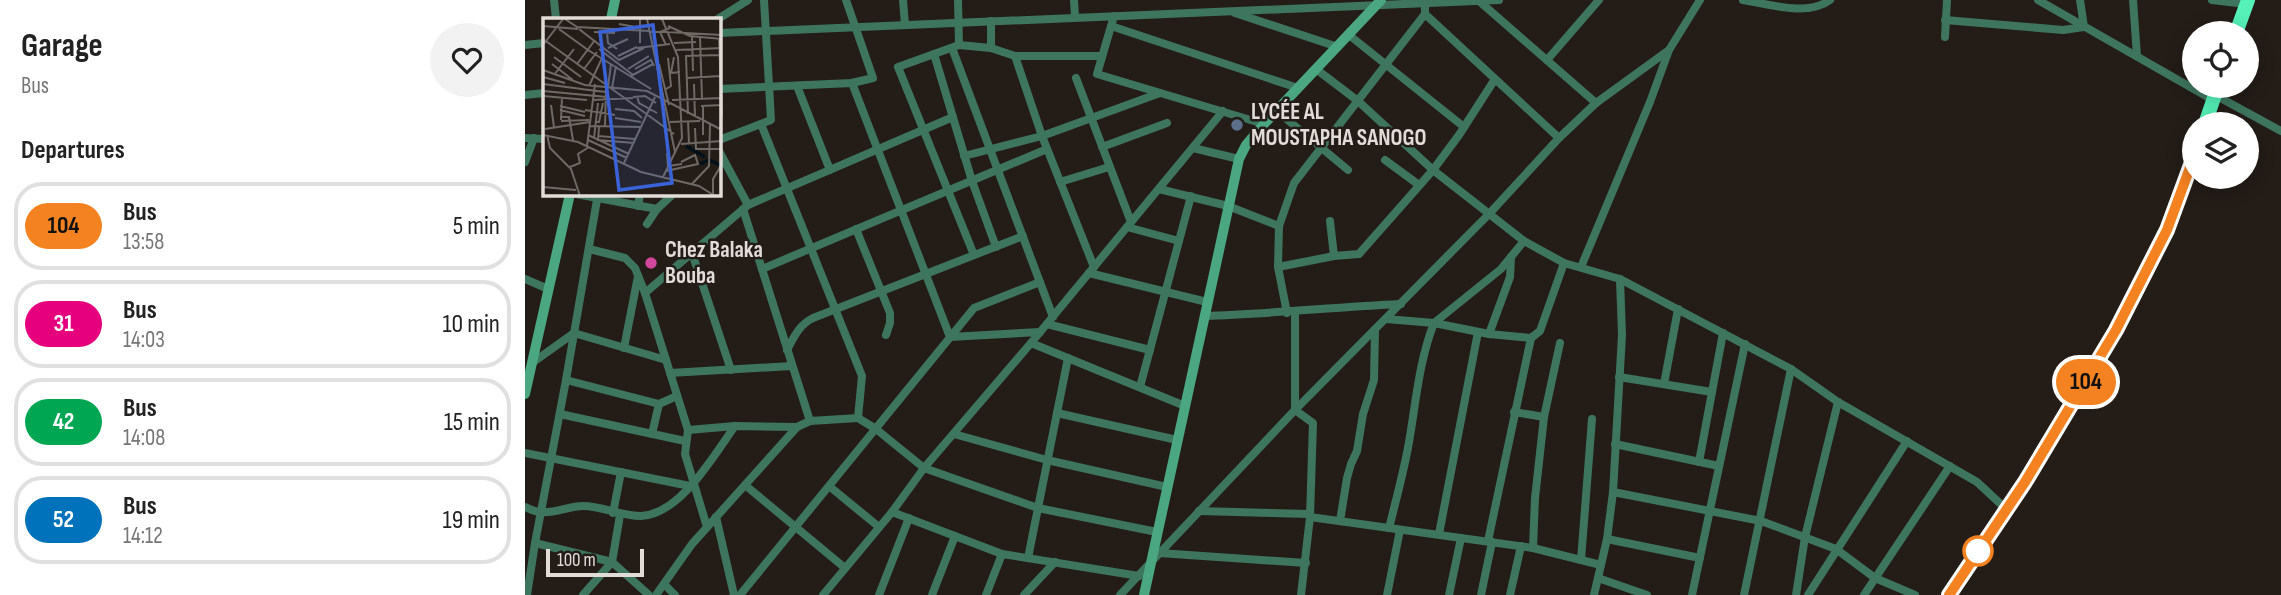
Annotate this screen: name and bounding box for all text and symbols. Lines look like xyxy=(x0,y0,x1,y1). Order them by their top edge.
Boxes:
inset map xyxy=(543,18,721,196)
map controls xyxy=(2182,21,2259,189)
button: locate xyxy=(2182,21,2259,98)
button: heart xyxy=(430,23,504,97)
text: Garage xyxy=(21,26,103,66)
text: Bus xyxy=(21,72,49,100)
place label: LYCÉE AL MOUSTAPHA SANOGO xyxy=(1251,98,1426,152)
button: layers xyxy=(2182,112,2259,189)
marker: LYCÉE AL MOUSTAPHA SANOGO xyxy=(1229,117,1245,133)
text: Departures xyxy=(21,135,125,166)
text: Bus xyxy=(123,197,157,228)
text: 104 xyxy=(48,211,79,240)
text: 5 min xyxy=(453,211,500,242)
text: 13:58 xyxy=(123,228,164,256)
place label: Chez Balaka Bouba xyxy=(665,236,763,290)
marker: Chez Balaka Bouba xyxy=(643,255,659,271)
text: Bus xyxy=(123,295,157,326)
text: 31 xyxy=(53,309,74,338)
text: 10 min xyxy=(443,309,500,340)
text: 14:03 xyxy=(123,326,165,354)
line badge: 104 xyxy=(2046,359,2126,405)
text: 104 xyxy=(2070,367,2102,396)
text: Bus xyxy=(123,393,157,424)
text: 42 xyxy=(53,407,74,436)
text: 15 min xyxy=(444,407,500,438)
text: 14:08 xyxy=(123,424,165,452)
text: Bus xyxy=(123,491,157,522)
text: 52 xyxy=(53,505,74,534)
text: 19 min xyxy=(443,505,500,536)
text: 14:12 xyxy=(123,522,163,550)
unlabelled marker xyxy=(1963,536,1993,566)
scale bar xyxy=(546,546,644,578)
text: 100 m xyxy=(557,549,596,572)

